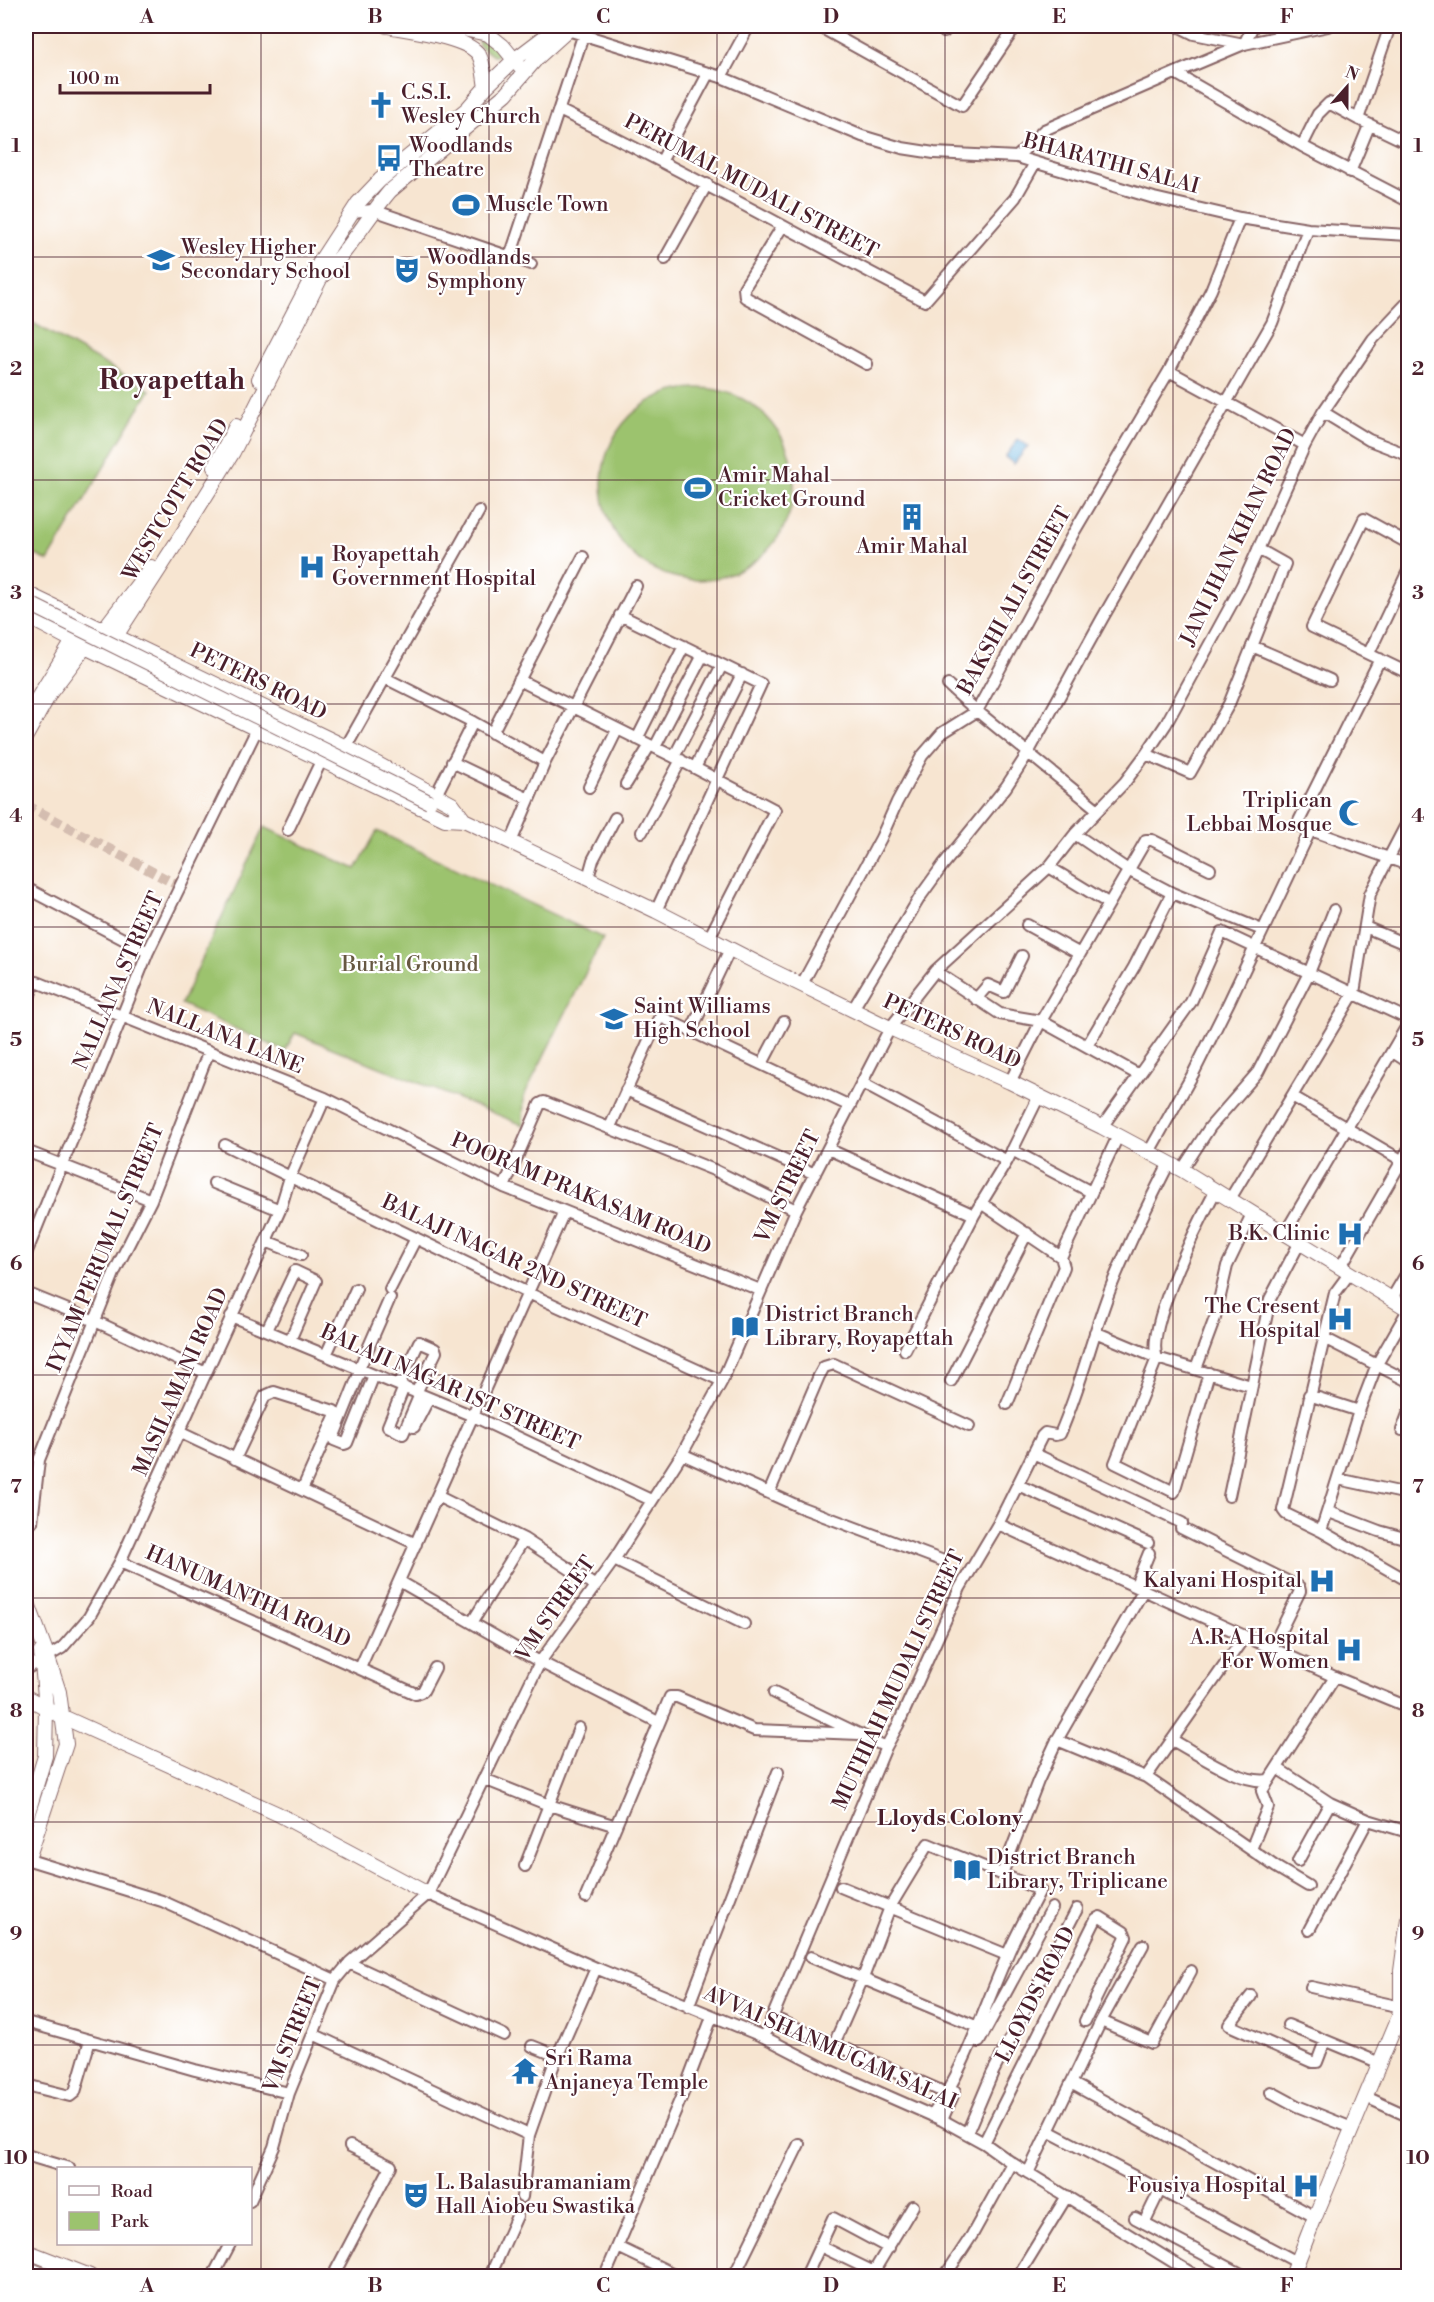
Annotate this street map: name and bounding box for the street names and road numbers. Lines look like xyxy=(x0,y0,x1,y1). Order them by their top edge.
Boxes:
street label: PERUMAL MUDALI STREET xyxy=(619,109,883,265)
street label: BHARATHI SALAI xyxy=(1019,128,1202,200)
street label: WESTCOTT ROAD xyxy=(117,414,235,587)
street label: JANI JHAN KHAN ROAD xyxy=(1175,424,1303,651)
street label: BAKSHI ALI STREET xyxy=(952,502,1078,701)
street label: PETERS ROAD xyxy=(185,638,331,726)
street label: NALLANA STREET xyxy=(68,888,170,1074)
street label: PETERS ROAD xyxy=(879,989,1025,1075)
street label: NALLANA LANE xyxy=(143,994,307,1080)
street label: IYYAM PERUMAL STREET xyxy=(42,1120,170,1376)
street label: VM STREET xyxy=(749,1126,827,1249)
street label: POORAM PRAKASAM ROAD xyxy=(447,1127,715,1261)
street label: BALAJI NAGAR 2ND STREET xyxy=(377,1189,651,1335)
street label: MASILAMANI ROAD xyxy=(128,1284,234,1480)
street label: BALAJI NAGAR 1ST STREET xyxy=(315,1319,584,1457)
street label: HANUMANTHA ROAD xyxy=(141,1540,355,1654)
street label: MUTHIAH MUDALI STREET xyxy=(827,1546,971,1814)
street label: VM STREET xyxy=(510,1551,602,1667)
street label: LLOYDS ROAD xyxy=(990,1922,1082,2068)
street label: VM STREET xyxy=(258,1973,328,2098)
street label: AVVAI SHANMUGAM SALAI xyxy=(698,1980,961,2116)

